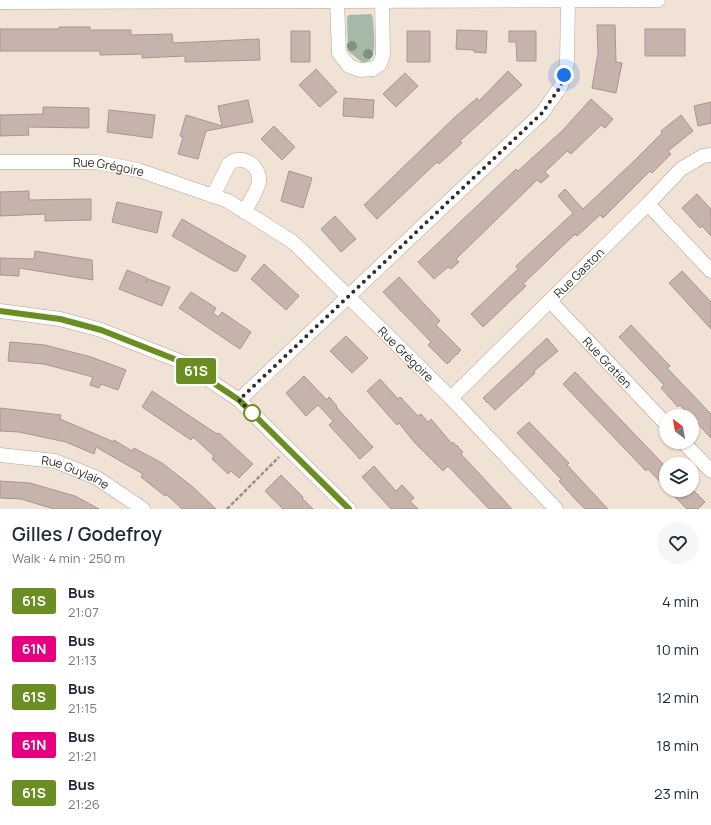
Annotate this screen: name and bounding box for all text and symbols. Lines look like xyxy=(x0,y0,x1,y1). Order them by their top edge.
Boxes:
your location xyxy=(554,65,574,85)
street label: Rue Grégoire xyxy=(73,154,147,180)
street label: Rue Gaston xyxy=(550,244,607,301)
street label: Rue Grégoire xyxy=(375,322,438,385)
street label: Rue Gratien xyxy=(579,333,636,392)
line badge: 61S xyxy=(173,358,219,384)
text: 61S xyxy=(184,361,208,380)
unlabelled marker xyxy=(243,404,261,422)
north arrow xyxy=(659,409,699,449)
map controls xyxy=(659,409,699,497)
street label: Rue Guylaine xyxy=(41,451,113,493)
button: layers xyxy=(659,457,699,497)
text: Gilles / Godefroy xyxy=(12,521,162,547)
button: heart xyxy=(657,522,699,564)
text: Walk · 4 min · 250 m xyxy=(12,549,125,567)
text: Bus xyxy=(68,582,95,603)
text: 61S xyxy=(22,591,46,610)
text: 4 min xyxy=(662,591,699,612)
text: 21:07 xyxy=(68,603,99,621)
text: Bus xyxy=(68,630,95,651)
text: 61N xyxy=(22,639,46,658)
text: 10 min xyxy=(656,639,699,660)
text: 21:13 xyxy=(68,651,97,669)
text: Bus xyxy=(68,678,95,699)
text: 61S xyxy=(22,687,46,706)
text: 12 min xyxy=(656,687,699,708)
text: 21:15 xyxy=(68,699,97,717)
text: Bus xyxy=(68,726,95,747)
text: 61N xyxy=(22,735,46,754)
text: 18 min xyxy=(656,735,699,756)
text: 21:21 xyxy=(68,747,97,765)
text: Bus xyxy=(68,774,95,795)
text: 61S xyxy=(22,783,46,802)
text: 23 min xyxy=(654,783,699,804)
text: 21:26 xyxy=(68,795,100,813)

